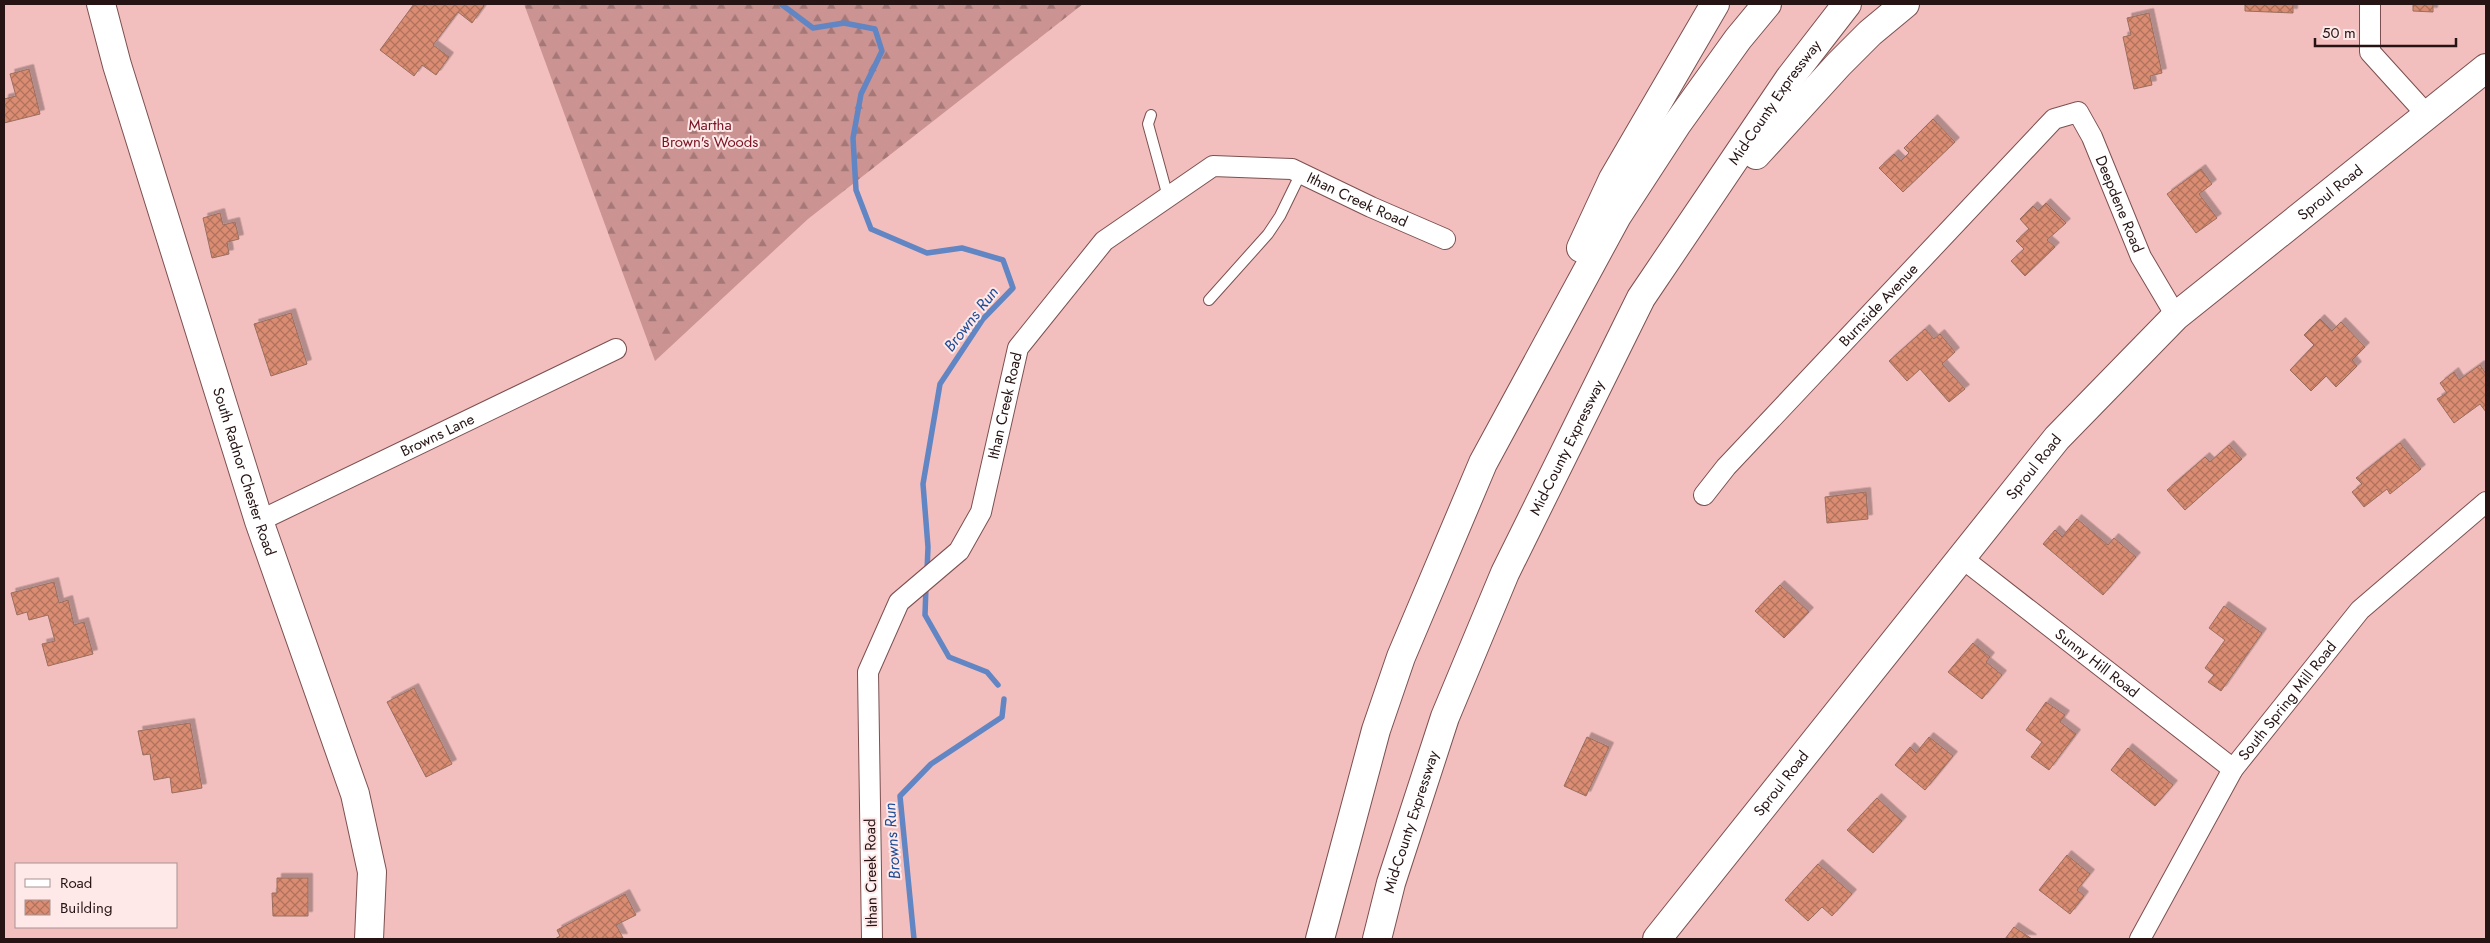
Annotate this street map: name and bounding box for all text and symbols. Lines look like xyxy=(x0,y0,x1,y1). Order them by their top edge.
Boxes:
scale bar xyxy=(2315,15,2456,47)
text: 50 m xyxy=(2322,22,2356,44)
street label: Mid-County Expressway xyxy=(1723,35,1827,169)
park label: Martha Brown's Woods xyxy=(662,114,758,153)
street label: Deepdene Road xyxy=(2090,152,2149,256)
street label: Sproul Road xyxy=(2293,160,2368,226)
street label: Ithan Creek Road xyxy=(1303,167,1411,233)
street label: Burnside Avenue xyxy=(1834,259,1923,352)
water label: Browns Run xyxy=(938,282,1004,356)
street label: Ithan Creek Road xyxy=(982,350,1028,461)
street label: Mid-County Expressway xyxy=(1524,376,1610,519)
street label: South Radnor Chester Road xyxy=(207,385,281,559)
street label: Browns Lane xyxy=(397,408,478,462)
street label: Sproul Road xyxy=(2001,430,2067,504)
street label: Sunny Hill Road xyxy=(2050,623,2144,703)
street label: South Spring Mill Road xyxy=(2233,637,2342,765)
street label: Sproul Road xyxy=(1748,746,1814,821)
street label: Mid-County Expressway xyxy=(1378,747,1444,895)
water label: Browns Run xyxy=(878,802,906,880)
street label: Ithan Creek Road xyxy=(859,818,883,928)
legend xyxy=(15,863,178,928)
text: Road xyxy=(60,872,92,894)
text: Building xyxy=(60,897,112,919)

